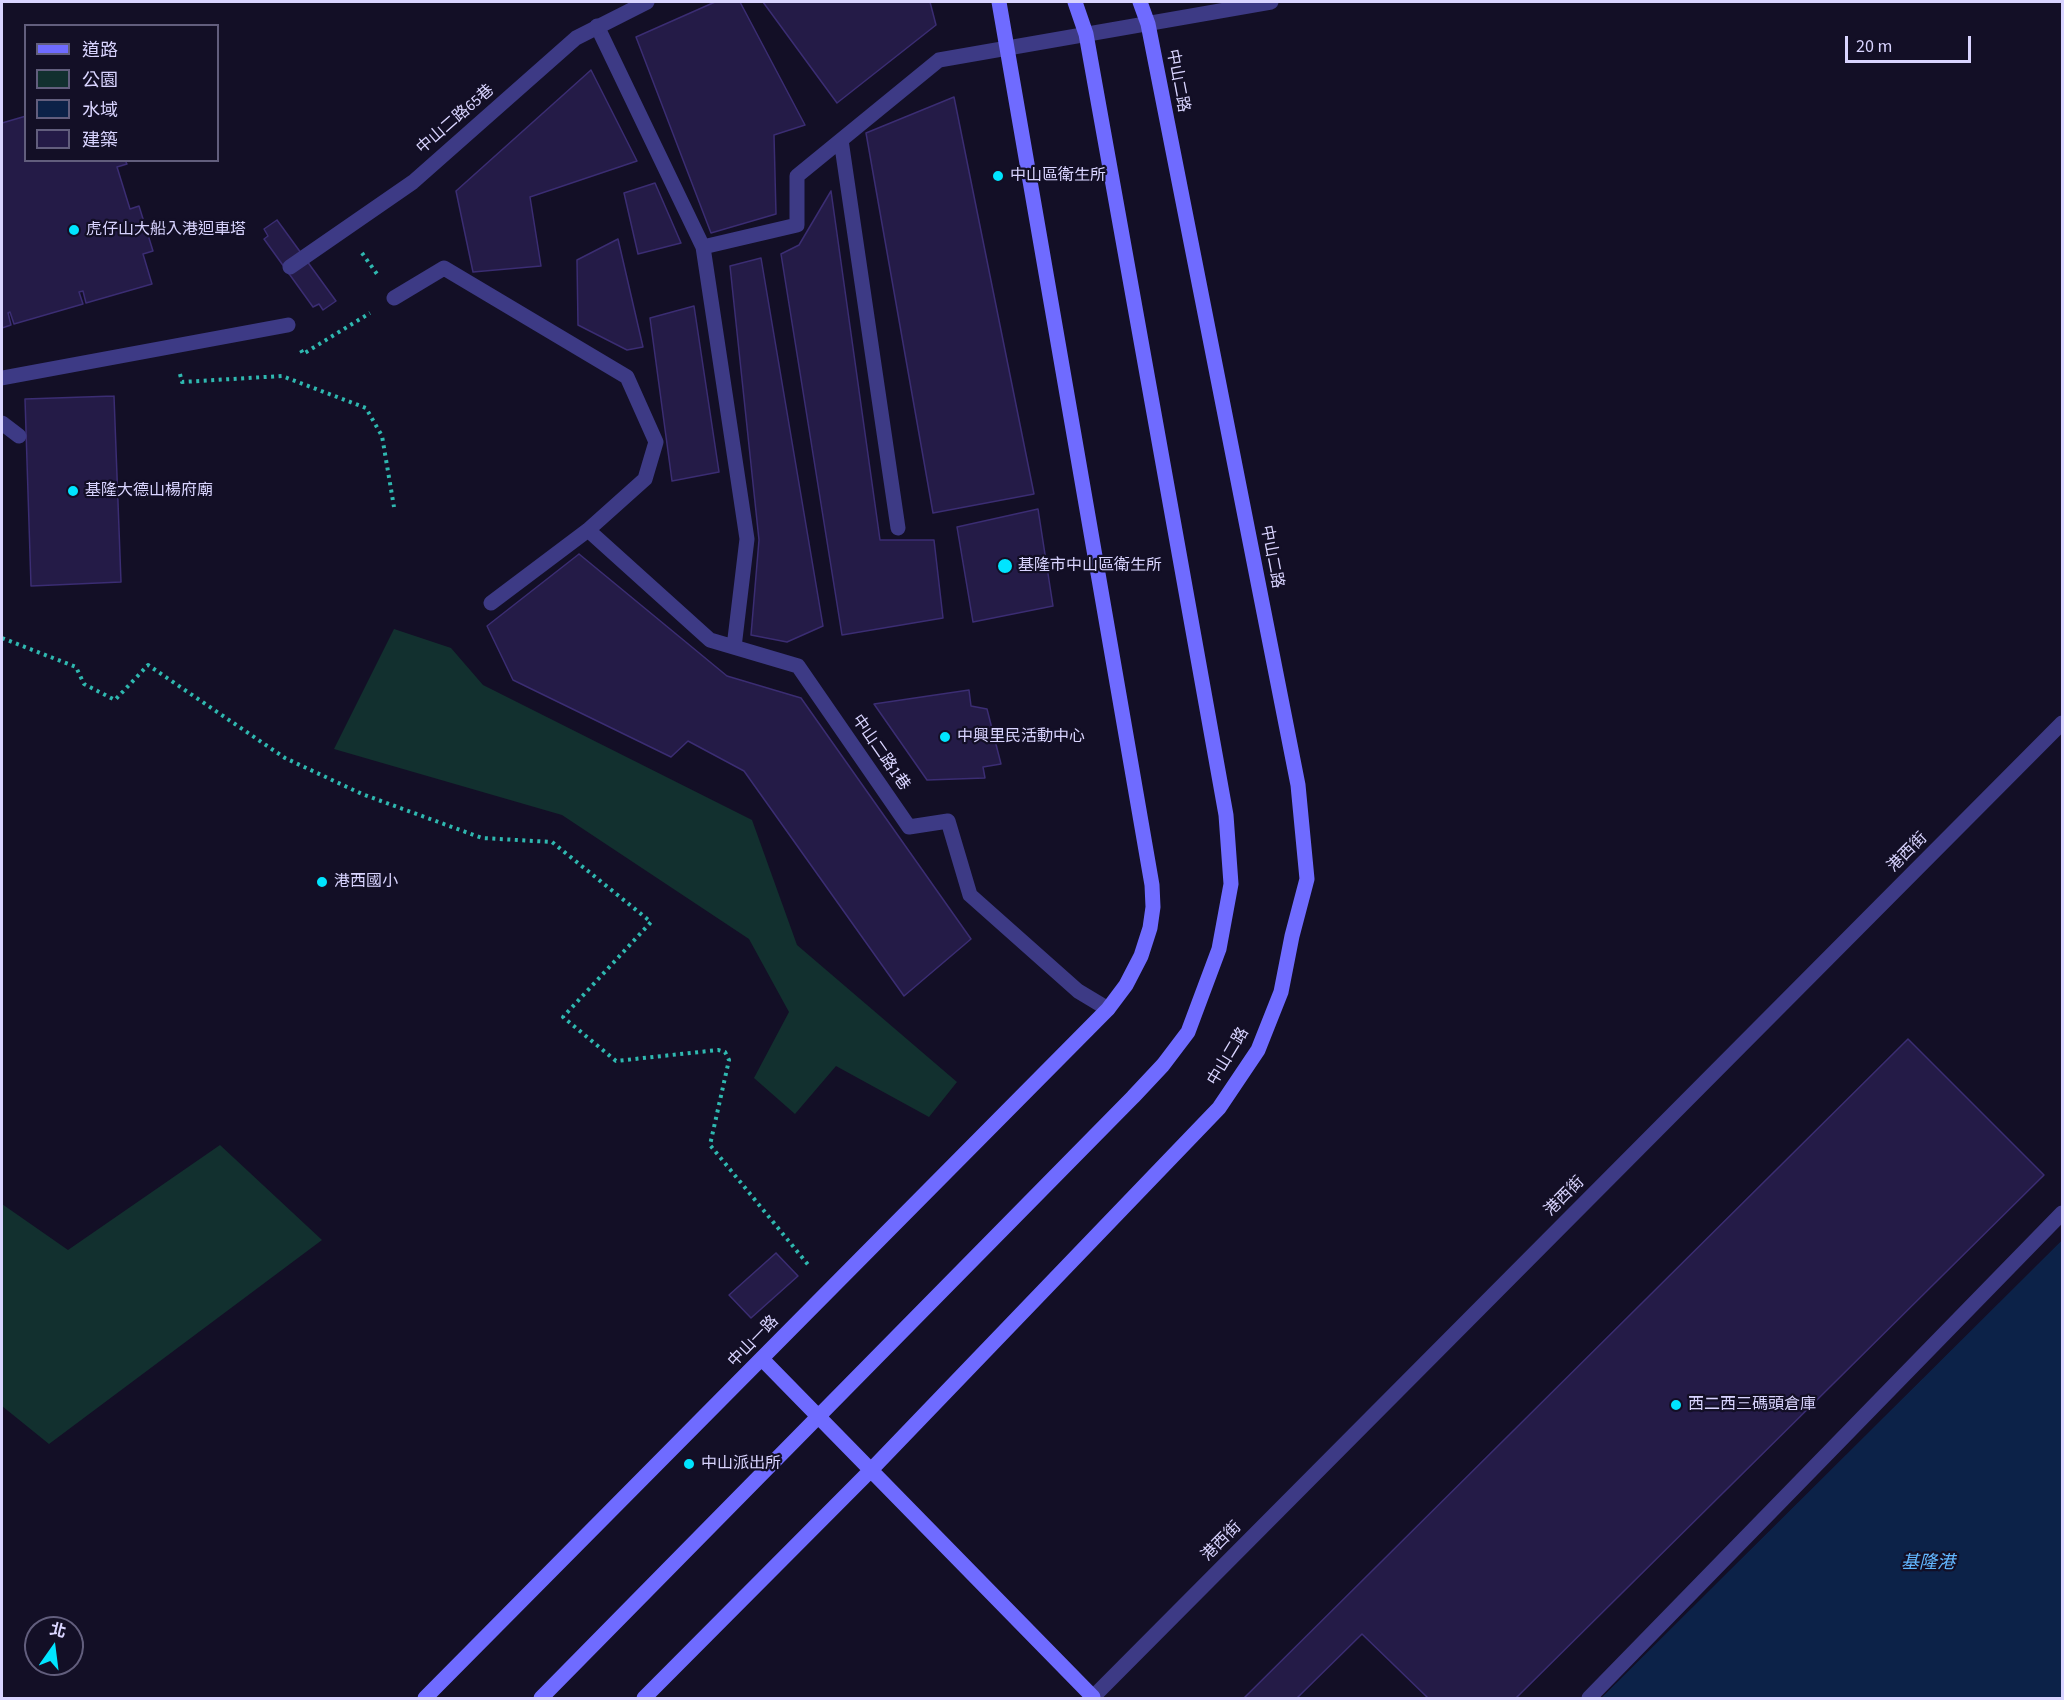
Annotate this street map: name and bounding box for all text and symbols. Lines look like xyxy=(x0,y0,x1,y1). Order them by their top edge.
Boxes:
legend xyxy=(24,24,219,162)
scale bar xyxy=(1848,24,1974,62)
text: 20 m xyxy=(1856,34,1892,59)
text: 道路 xyxy=(82,38,118,63)
street label: 中山二路 xyxy=(1161,48,1193,114)
text: 公園 xyxy=(82,68,118,93)
street label: 中山二路65巷 xyxy=(414,81,498,159)
text: 水域 xyxy=(82,98,118,123)
text: 建築 xyxy=(82,128,118,153)
place label: 中山區衛生所 xyxy=(1010,166,1106,186)
marker: 中山區衛生所 xyxy=(991,169,1005,183)
place label: 虎仔山大船入港迴車塔 xyxy=(86,220,246,240)
marker: 虎仔山大船入港迴車塔 xyxy=(67,223,81,237)
place label: 基隆大德山楊府廟 xyxy=(85,481,213,501)
marker: 基隆大德山楊府廟 xyxy=(66,484,80,498)
street label: 中山二路 xyxy=(1255,524,1287,590)
place label: 基隆市中山區衛生所 xyxy=(1018,556,1162,576)
marker: 基隆市中山區衛生所 xyxy=(996,557,1014,575)
street label: 中山二路1巷 xyxy=(847,711,913,795)
place label: 中興里民活動中心 xyxy=(957,727,1085,747)
marker: 中興里民活動中心 xyxy=(938,730,952,744)
street label: 港西街 xyxy=(1884,829,1932,877)
place label: 港西國小 xyxy=(334,872,398,892)
marker: 港西國小 xyxy=(315,875,329,889)
street label: 中山二路 xyxy=(1204,1025,1254,1089)
street label: 港西街 xyxy=(1541,1173,1589,1221)
street label: 中山一路 xyxy=(725,1312,783,1372)
place label: 西二西三碼頭倉庫 xyxy=(1688,1395,1816,1415)
marker: 西二西三碼頭倉庫 xyxy=(1669,1398,1683,1412)
place label: 中山派出所 xyxy=(701,1454,781,1474)
marker: 中山派出所 xyxy=(682,1457,696,1471)
street label: 港西街 xyxy=(1198,1518,1246,1566)
water label: 基隆港 xyxy=(1901,1553,1955,1575)
north arrow xyxy=(24,1616,84,1676)
text: 北 xyxy=(47,1618,68,1643)

